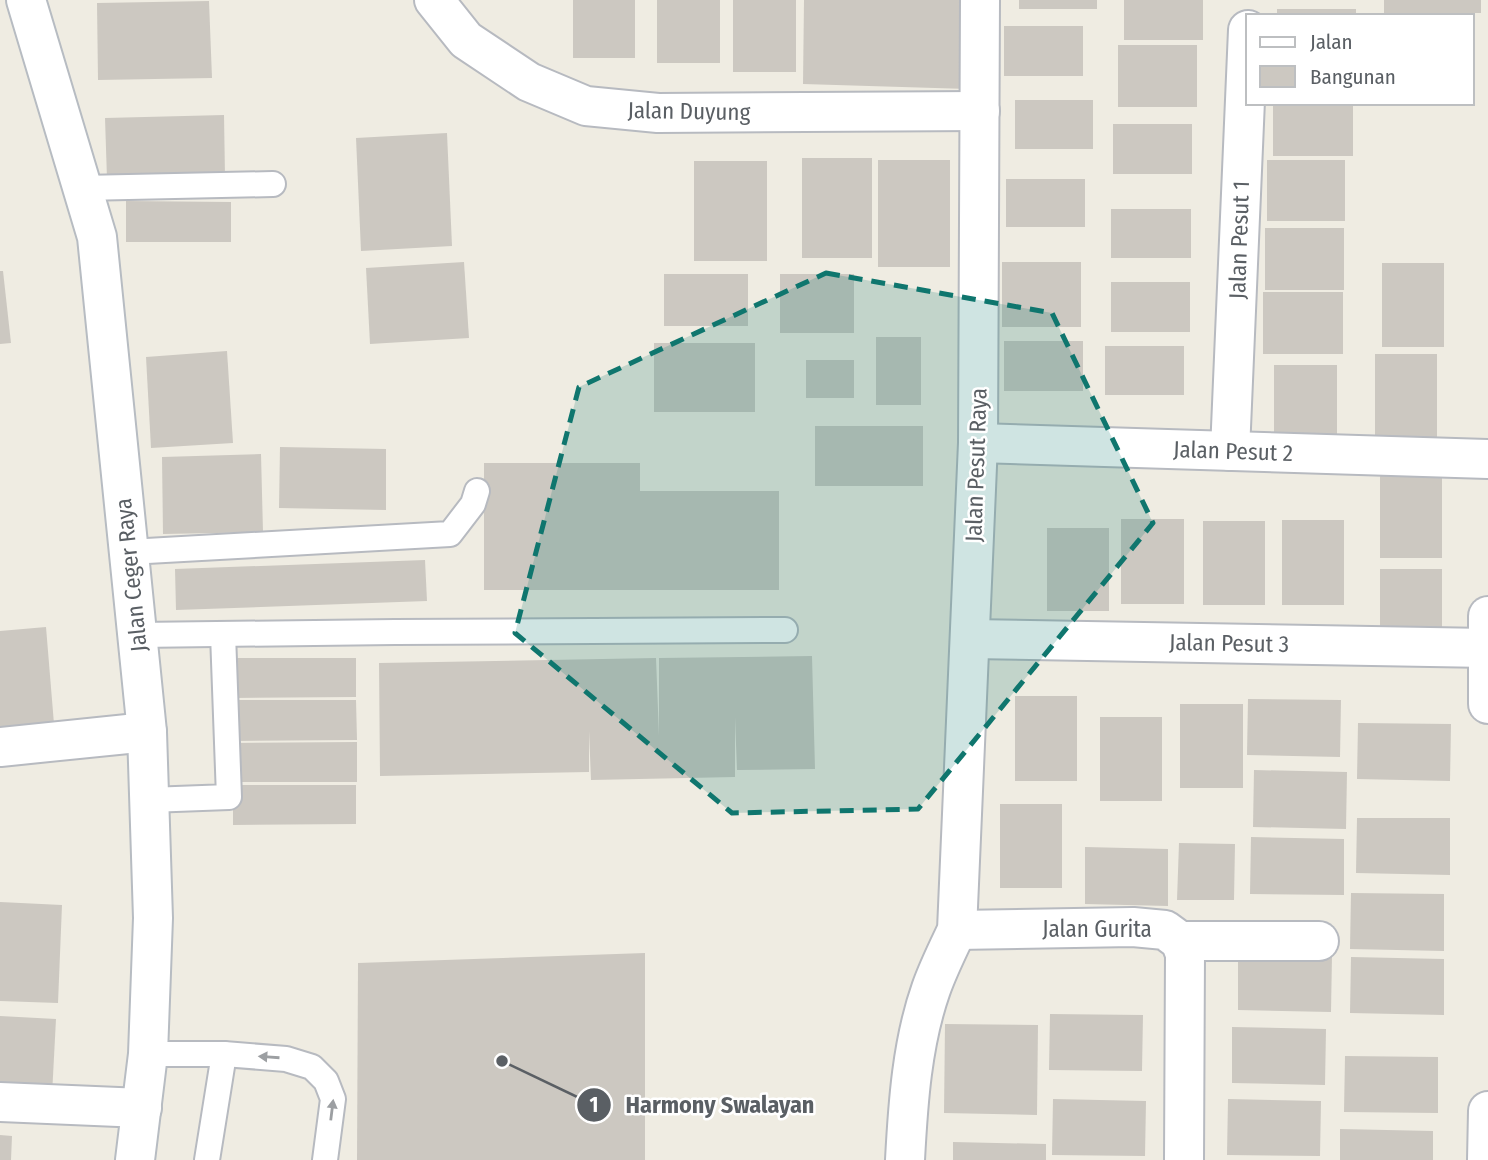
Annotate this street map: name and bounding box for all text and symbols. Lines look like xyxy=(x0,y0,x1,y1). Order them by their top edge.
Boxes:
legend xyxy=(1246,14,1474,105)
text: Jalan xyxy=(1310,29,1353,55)
text: Bangunan xyxy=(1310,64,1396,90)
street label: Jalan Duyung xyxy=(627,96,751,126)
street label: Jalan Pesut 1 xyxy=(1223,180,1255,300)
street label: Jalan Pesut Raya xyxy=(959,388,993,542)
street label: Jalan Pesut 2 xyxy=(1173,435,1293,467)
street label: Jalan Ceger Raya xyxy=(109,497,153,653)
street label: Jalan Pesut 3 xyxy=(1169,628,1289,658)
street label: Jalan Gurita xyxy=(1042,915,1152,943)
one-way arrow xyxy=(257,1052,279,1063)
callout: Harmony Swalayan xyxy=(576,1082,828,1127)
text: Harmony Swalayan xyxy=(626,1091,814,1119)
text: 1 xyxy=(590,1092,598,1118)
one-way arrow xyxy=(326,1099,337,1121)

